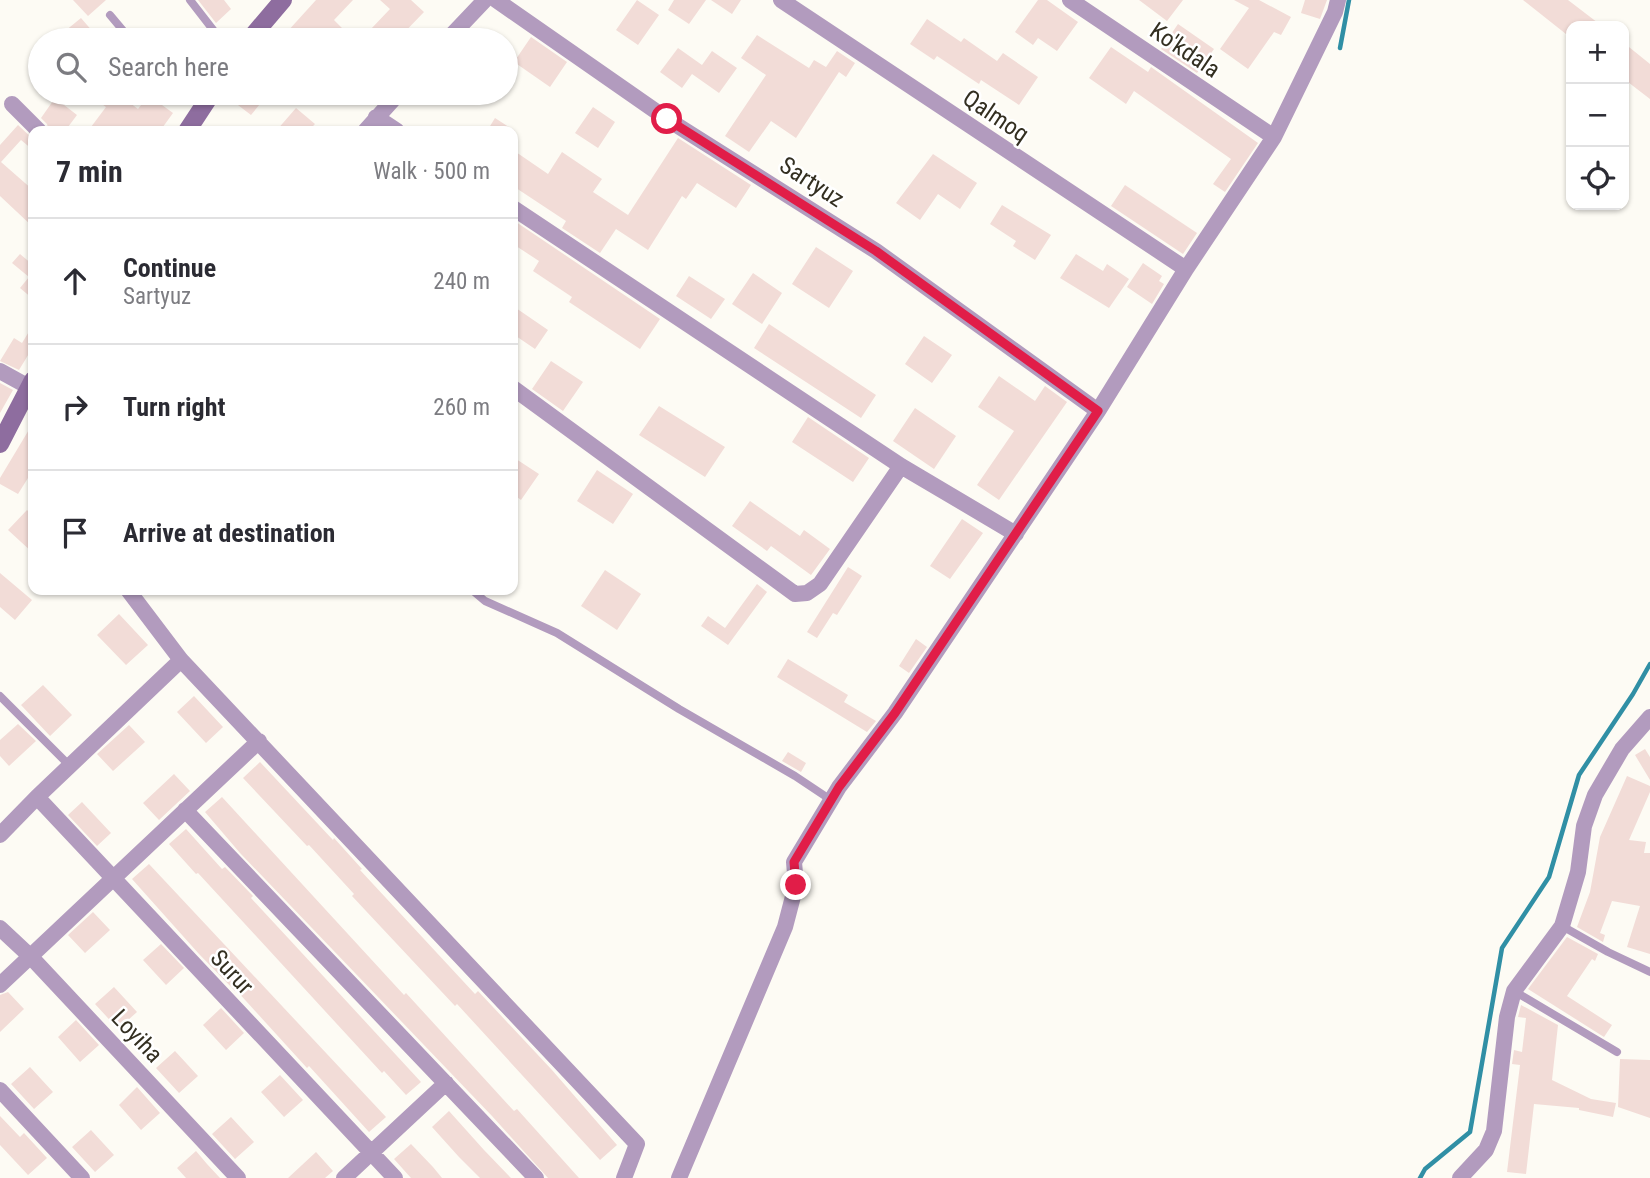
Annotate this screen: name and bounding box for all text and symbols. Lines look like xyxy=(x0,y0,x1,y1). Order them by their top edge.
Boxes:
street label: Ko'kdala xyxy=(1145,16,1225,84)
map controls xyxy=(1566,21,1629,210)
button: + xyxy=(1566,21,1629,84)
search box xyxy=(28,28,518,105)
icon: search xyxy=(52,48,90,86)
text: Search here xyxy=(108,52,229,82)
street label: Qalmoq xyxy=(958,84,1034,148)
button: − xyxy=(1566,84,1629,147)
route start xyxy=(651,103,682,134)
button: locate xyxy=(1566,147,1629,210)
street label: Sartyuz xyxy=(775,151,849,213)
text: 7 min xyxy=(56,154,123,189)
text: Walk · 500 m xyxy=(373,158,490,185)
text: Continue xyxy=(123,253,216,283)
icon: ahead xyxy=(56,262,94,300)
text: 240 m xyxy=(433,268,490,295)
text: Sartyuz xyxy=(123,283,191,310)
icon: right xyxy=(56,388,94,426)
text: Turn right xyxy=(123,392,225,422)
text: 260 m xyxy=(433,394,490,421)
icon: arrive xyxy=(56,514,94,552)
text: Arrive at destination xyxy=(123,518,335,548)
route end xyxy=(780,869,811,900)
street label: Surur xyxy=(205,944,259,1000)
street label: Loyiha xyxy=(106,1004,168,1068)

